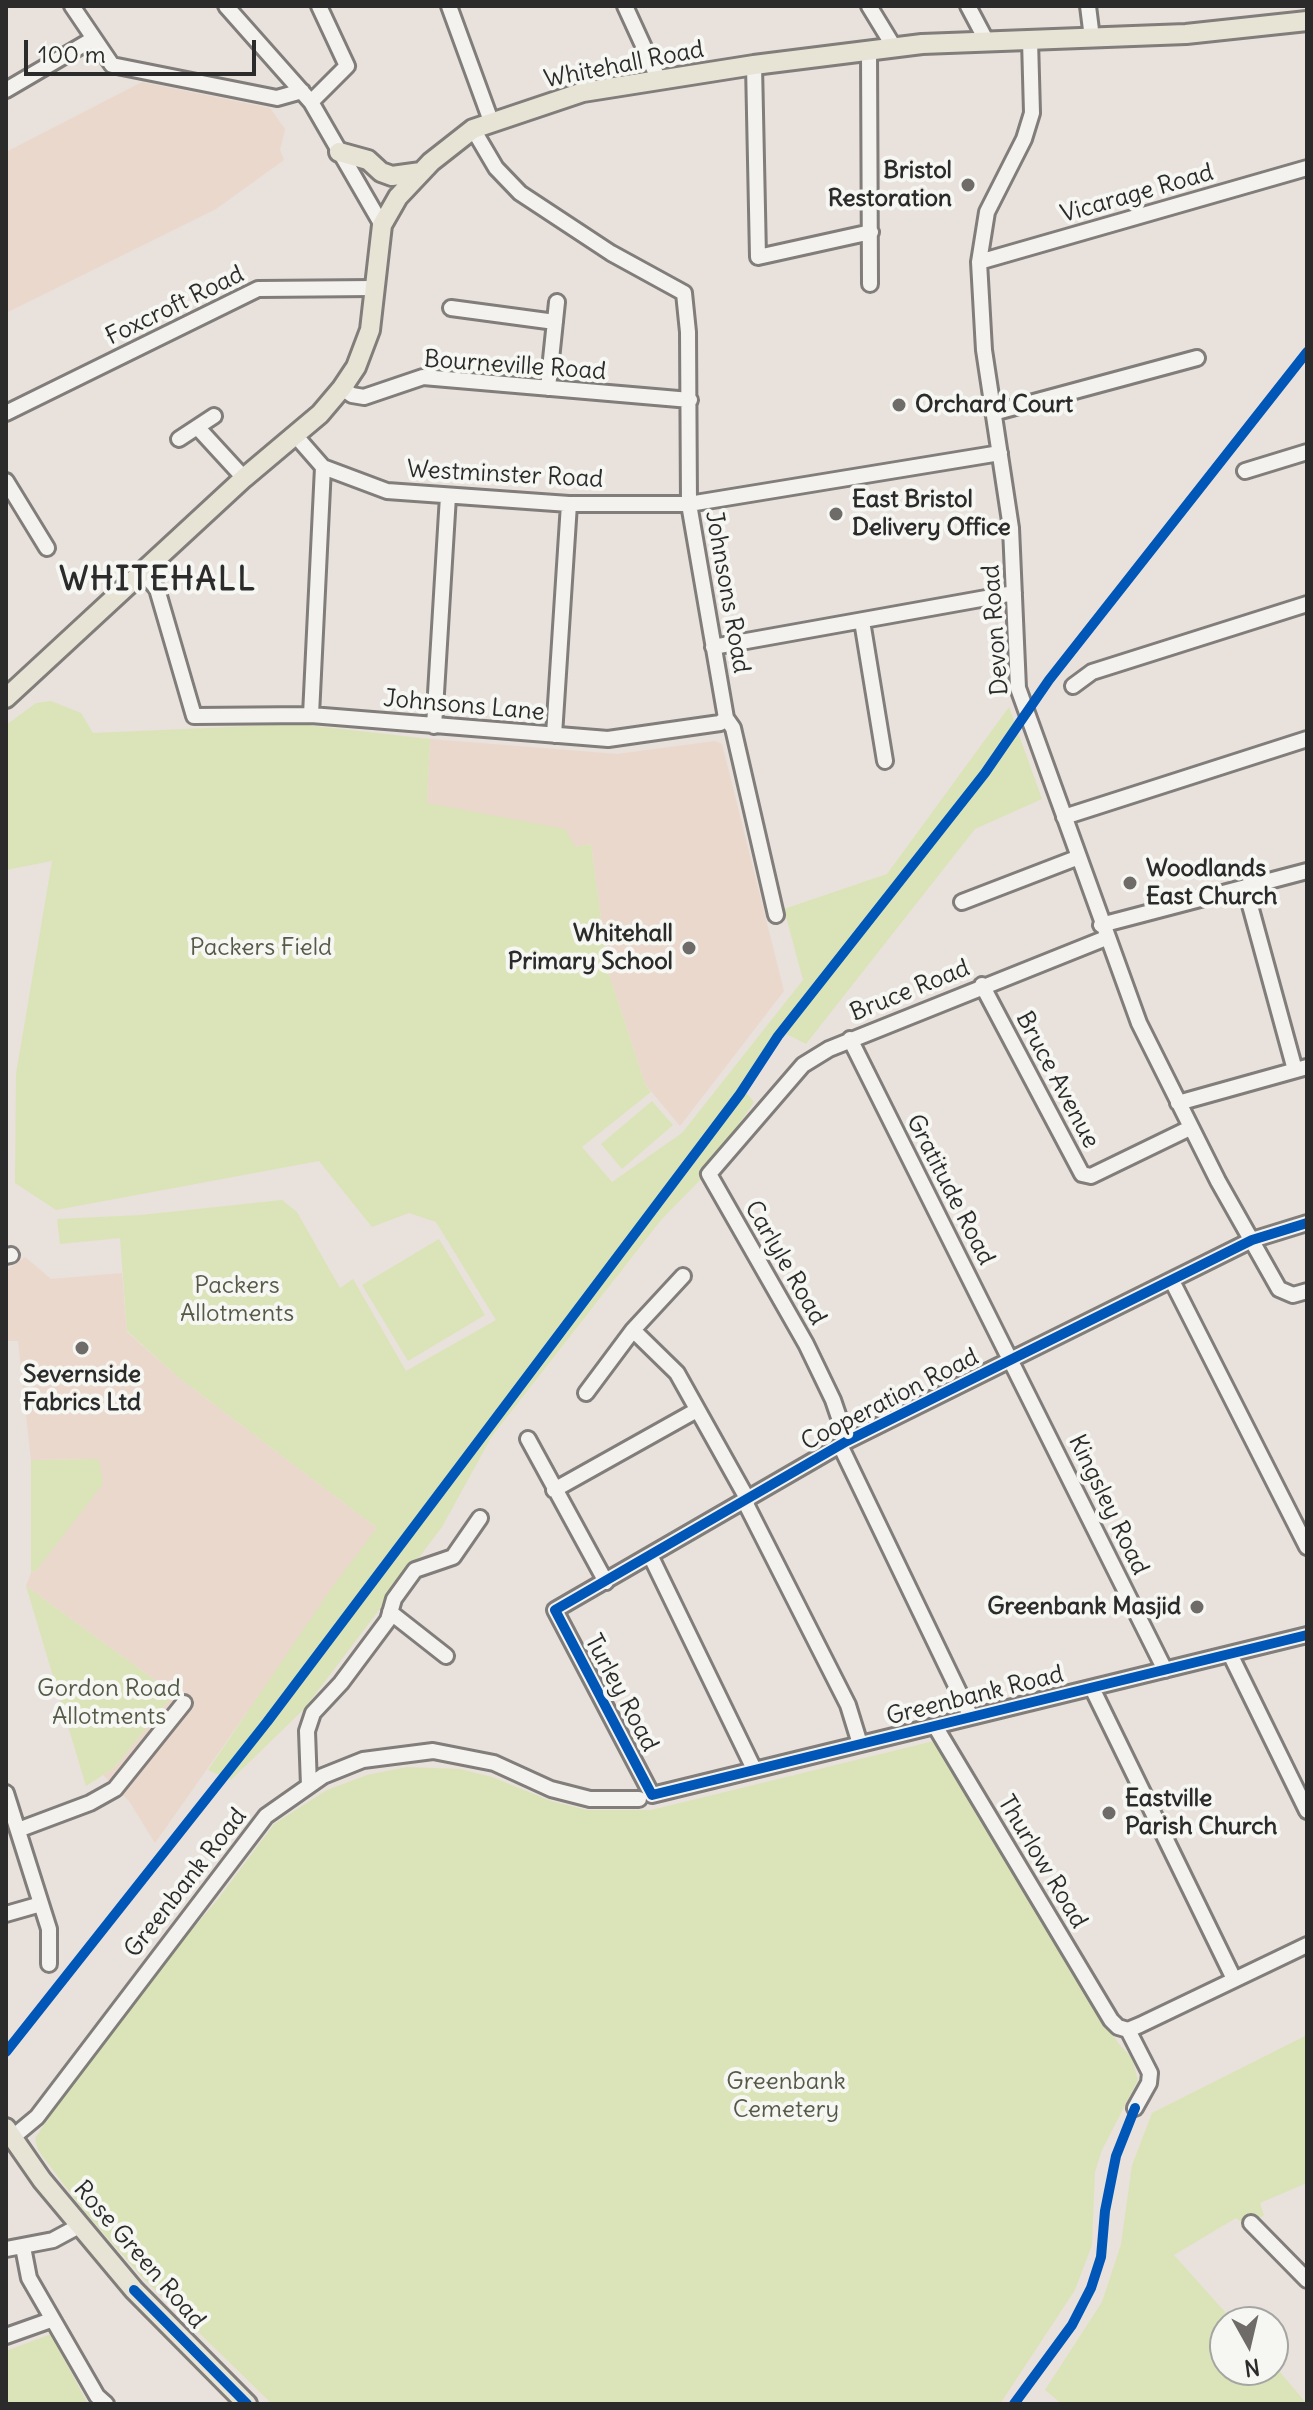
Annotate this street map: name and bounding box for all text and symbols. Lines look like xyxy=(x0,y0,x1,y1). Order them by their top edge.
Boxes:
scale bar xyxy=(28,24,260,74)
street label: Whitehall Road xyxy=(542,35,706,95)
text: 100 m xyxy=(38,39,106,69)
place label: Bristol Restoration xyxy=(828,157,952,213)
street label: Vicarage Road xyxy=(1057,158,1217,230)
marker: Bristol Restoration xyxy=(959,176,977,194)
street label: Foxcroft Road xyxy=(101,260,249,352)
street label: Bourneville Road xyxy=(423,345,607,387)
place label: Orchard Court xyxy=(915,391,1073,419)
marker: Orchard Court xyxy=(890,396,908,414)
street label: Westminster Road xyxy=(406,455,604,495)
place label: East Bristol Delivery Office xyxy=(852,486,1011,542)
marker: East Bristol Delivery Office xyxy=(827,505,845,523)
street label: Johnsons Road xyxy=(699,508,755,676)
district label: WHITEHALL xyxy=(59,562,257,600)
street label: Devon Road xyxy=(977,564,1015,696)
street label: Johnsons Lane xyxy=(382,685,546,727)
place label: Woodlands East Church xyxy=(1146,855,1277,911)
marker: Woodlands East Church xyxy=(1121,874,1139,892)
place label: Whitehall Primary School xyxy=(508,920,673,976)
park label: Packers Field xyxy=(190,934,332,962)
marker: Whitehall Primary School xyxy=(680,939,698,957)
street label: Bruce Road xyxy=(846,954,974,1028)
street label: Bruce Avenue xyxy=(1009,1007,1105,1153)
street label: Gratitude Road xyxy=(900,1110,1000,1270)
street label: Carlyle Road xyxy=(738,1196,832,1330)
park label: Packers Allotments xyxy=(180,1272,294,1328)
marker: Severnside Fabrics Ltd xyxy=(73,1339,91,1357)
street label: Cooperation Road xyxy=(796,1343,984,1457)
place label: Severnside Fabrics Ltd xyxy=(23,1361,141,1417)
street label: Kingsley Road xyxy=(1062,1430,1154,1580)
place label: Greenbank Masjid xyxy=(987,1593,1181,1621)
marker: Greenbank Masjid xyxy=(1188,1598,1206,1616)
street label: Turley Road xyxy=(578,1629,664,1757)
street label: Greenbank Road xyxy=(884,1660,1066,1732)
park label: Gordon Road Allotments xyxy=(37,1675,181,1731)
place label: Eastville Parish Church xyxy=(1125,1785,1277,1841)
street label: Thurlow Road xyxy=(991,1790,1093,1934)
street label: Greenbank Road xyxy=(119,1803,253,1963)
marker: Eastville Parish Church xyxy=(1100,1804,1118,1822)
park label: Greenbank Cemetery xyxy=(726,2068,846,2124)
street label: Rose Green Road xyxy=(67,2175,211,2335)
north arrow xyxy=(1209,2306,1289,2386)
text: N xyxy=(1243,2353,1262,2383)

